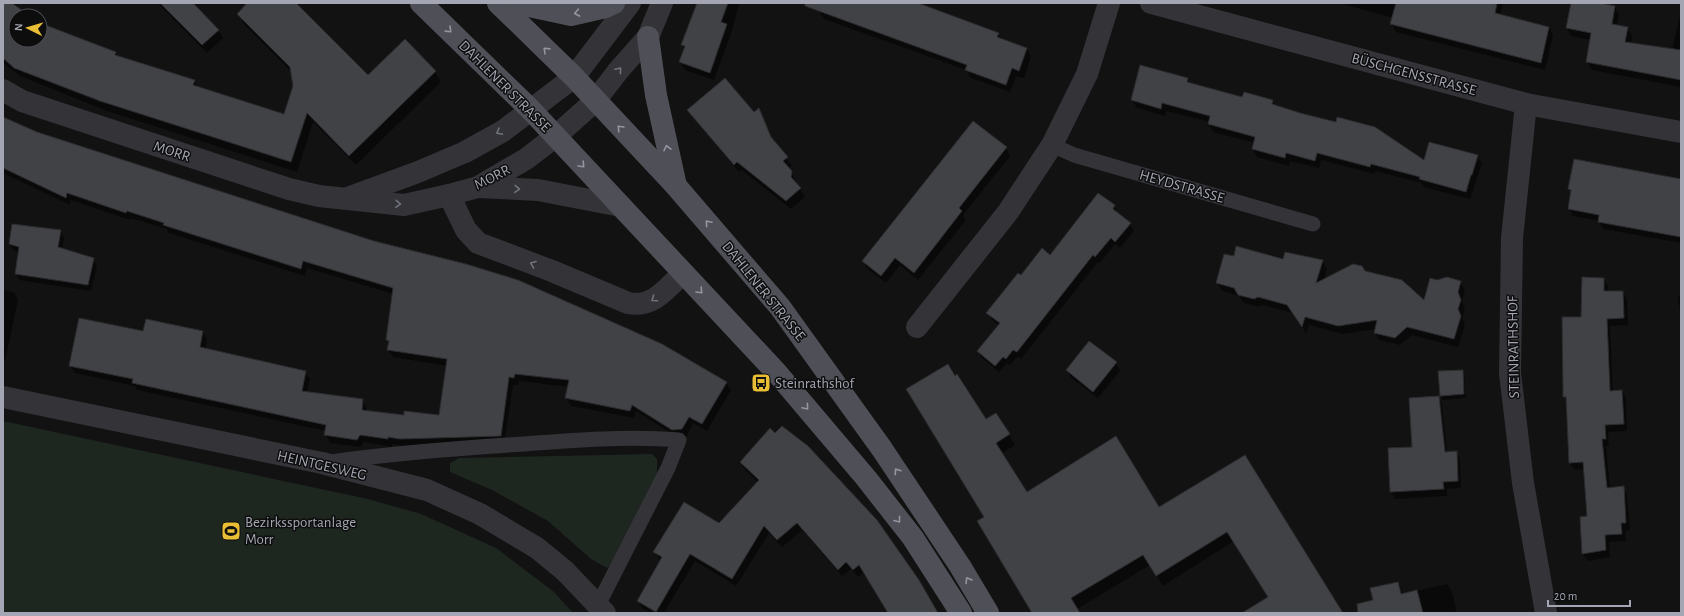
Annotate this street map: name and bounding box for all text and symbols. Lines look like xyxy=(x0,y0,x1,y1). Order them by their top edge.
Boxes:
north arrow xyxy=(8,8,48,48)
one-way arrow xyxy=(574,9,580,17)
text: N xyxy=(13,23,24,31)
one-way arrow xyxy=(444,25,452,33)
street label: DAHLENER STRASSE xyxy=(456,38,553,135)
one-way arrow xyxy=(543,47,551,55)
street label: BÜSCHGENSSTRASSE xyxy=(1350,49,1478,98)
one-way arrow xyxy=(614,68,621,75)
one-way arrow xyxy=(618,125,625,132)
one-way arrow xyxy=(496,128,503,135)
street label: MORR xyxy=(151,138,192,164)
one-way arrow xyxy=(664,145,672,151)
one-way arrow xyxy=(577,160,585,168)
street label: MORR xyxy=(472,162,513,193)
street label: HEYDSTRASSE xyxy=(1138,167,1226,206)
one-way arrow xyxy=(514,184,520,193)
one-way arrow xyxy=(395,199,401,208)
one-way arrow xyxy=(705,220,712,228)
street label: DAHLENER STRASSE xyxy=(719,239,808,344)
one-way arrow xyxy=(530,261,537,269)
one-way arrow xyxy=(695,286,702,294)
one-way arrow xyxy=(651,294,658,302)
street label: STEINRATHSHOF xyxy=(1505,295,1522,398)
bus stop icon: Steinrathshof xyxy=(750,372,772,394)
place label: Steinrathshof xyxy=(775,376,855,391)
one-way arrow xyxy=(801,403,808,410)
street label: HEINTGESWEG xyxy=(276,448,368,483)
one-way arrow xyxy=(894,468,901,475)
place label: Bezirkssportanlage Morr xyxy=(245,515,356,547)
one-way arrow xyxy=(894,515,901,522)
sports icon: Bezirkssportanlage Morr xyxy=(220,520,242,542)
one-way arrow xyxy=(966,577,973,584)
scale bar xyxy=(1548,582,1630,608)
text: 20 m xyxy=(1554,590,1577,602)

